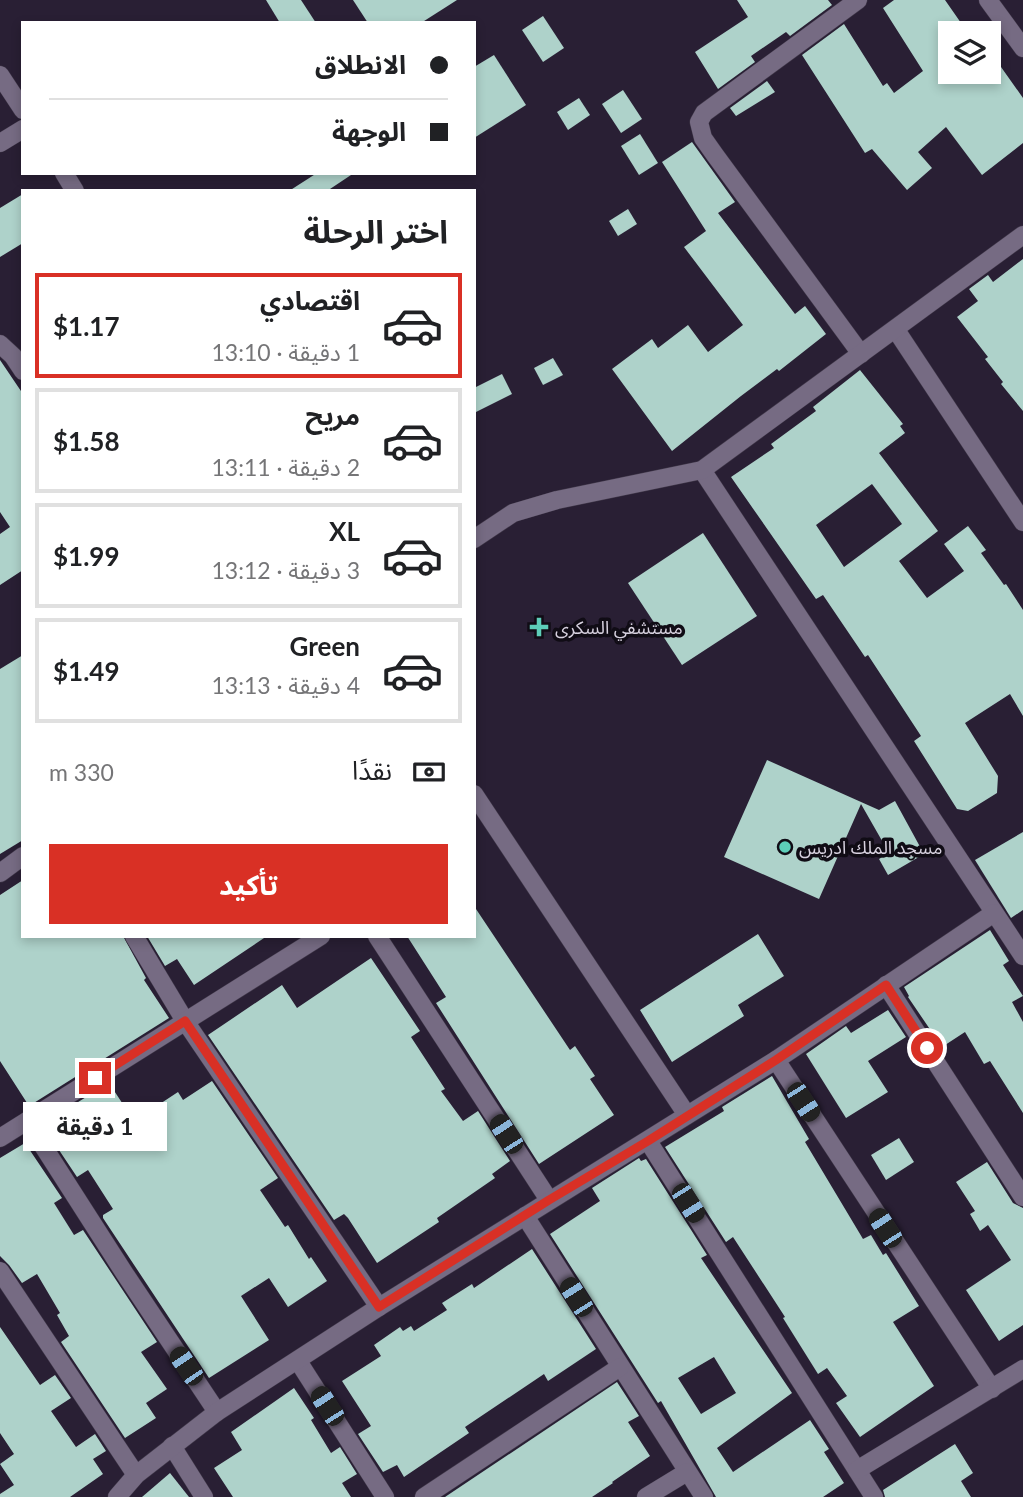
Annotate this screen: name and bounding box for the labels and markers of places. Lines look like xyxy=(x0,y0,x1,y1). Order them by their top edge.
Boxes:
place label: مستشفي السكرى xyxy=(555,616,683,641)
marker: مستشفي السكرى xyxy=(529,617,549,637)
place label: مسجد الملك ادريس xyxy=(799,836,943,859)
marker: مسجد الملك ادريس xyxy=(777,839,793,855)

